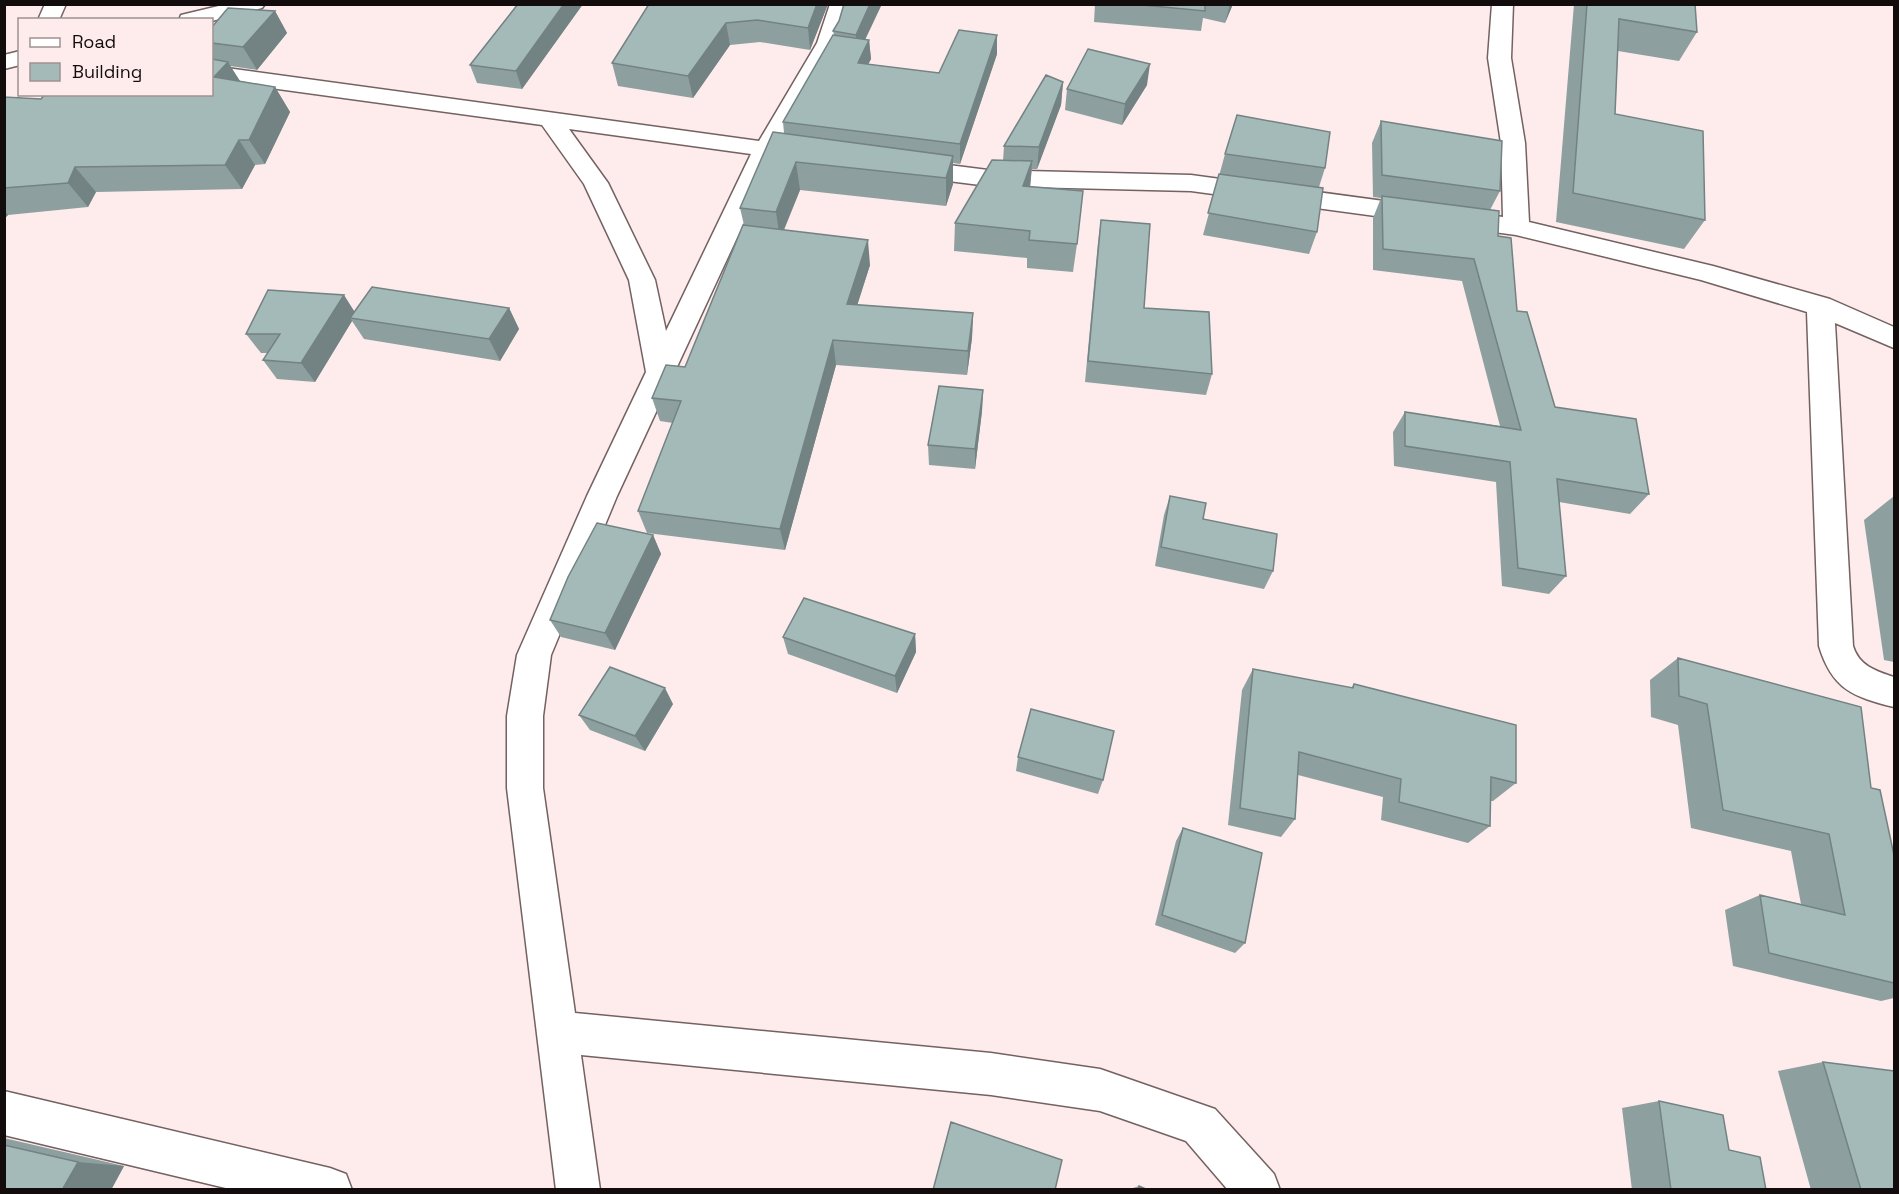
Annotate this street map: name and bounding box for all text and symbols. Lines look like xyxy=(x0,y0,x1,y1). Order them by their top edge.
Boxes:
legend xyxy=(18,18,213,96)
text: Road xyxy=(72,30,116,53)
text: Building xyxy=(72,60,142,83)

